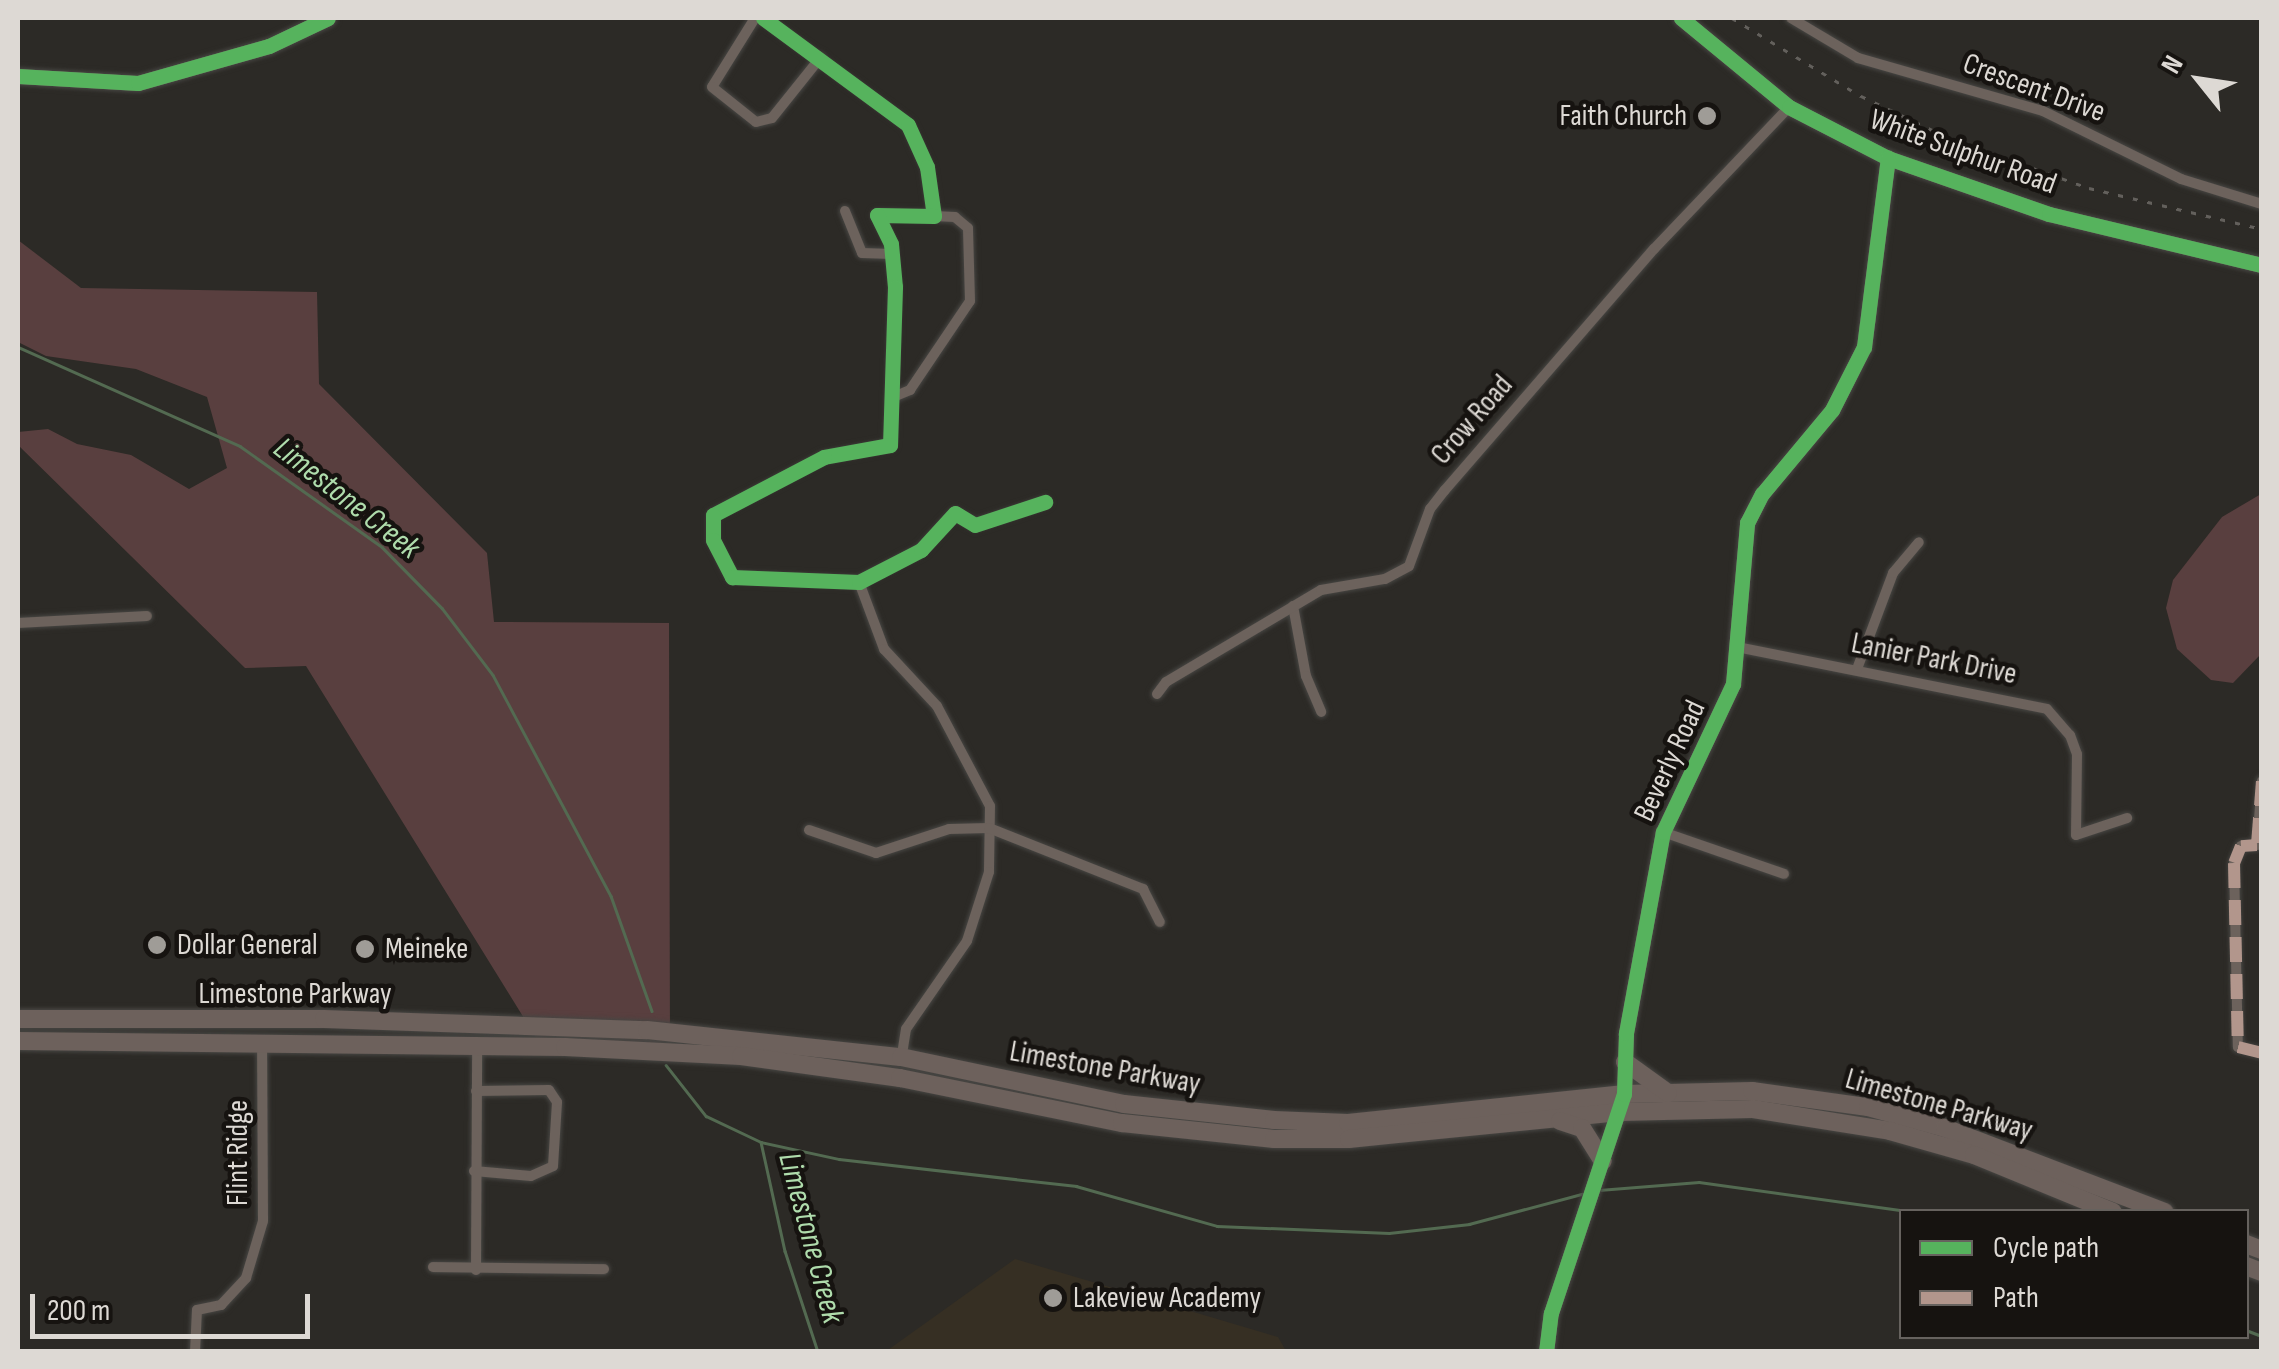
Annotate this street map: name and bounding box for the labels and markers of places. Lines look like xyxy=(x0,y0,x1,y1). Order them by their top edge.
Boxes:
place label: Faith Church xyxy=(1559,98,1687,134)
marker: Faith Church xyxy=(1696,105,1718,127)
place label: Dollar General xyxy=(177,927,318,963)
place label: Meineke xyxy=(385,931,468,967)
marker: Dollar General xyxy=(146,934,168,956)
marker: Meineke xyxy=(354,938,376,960)
place label: Lakeview Academy xyxy=(1073,1280,1261,1316)
marker: Lakeview Academy xyxy=(1042,1287,1064,1309)

